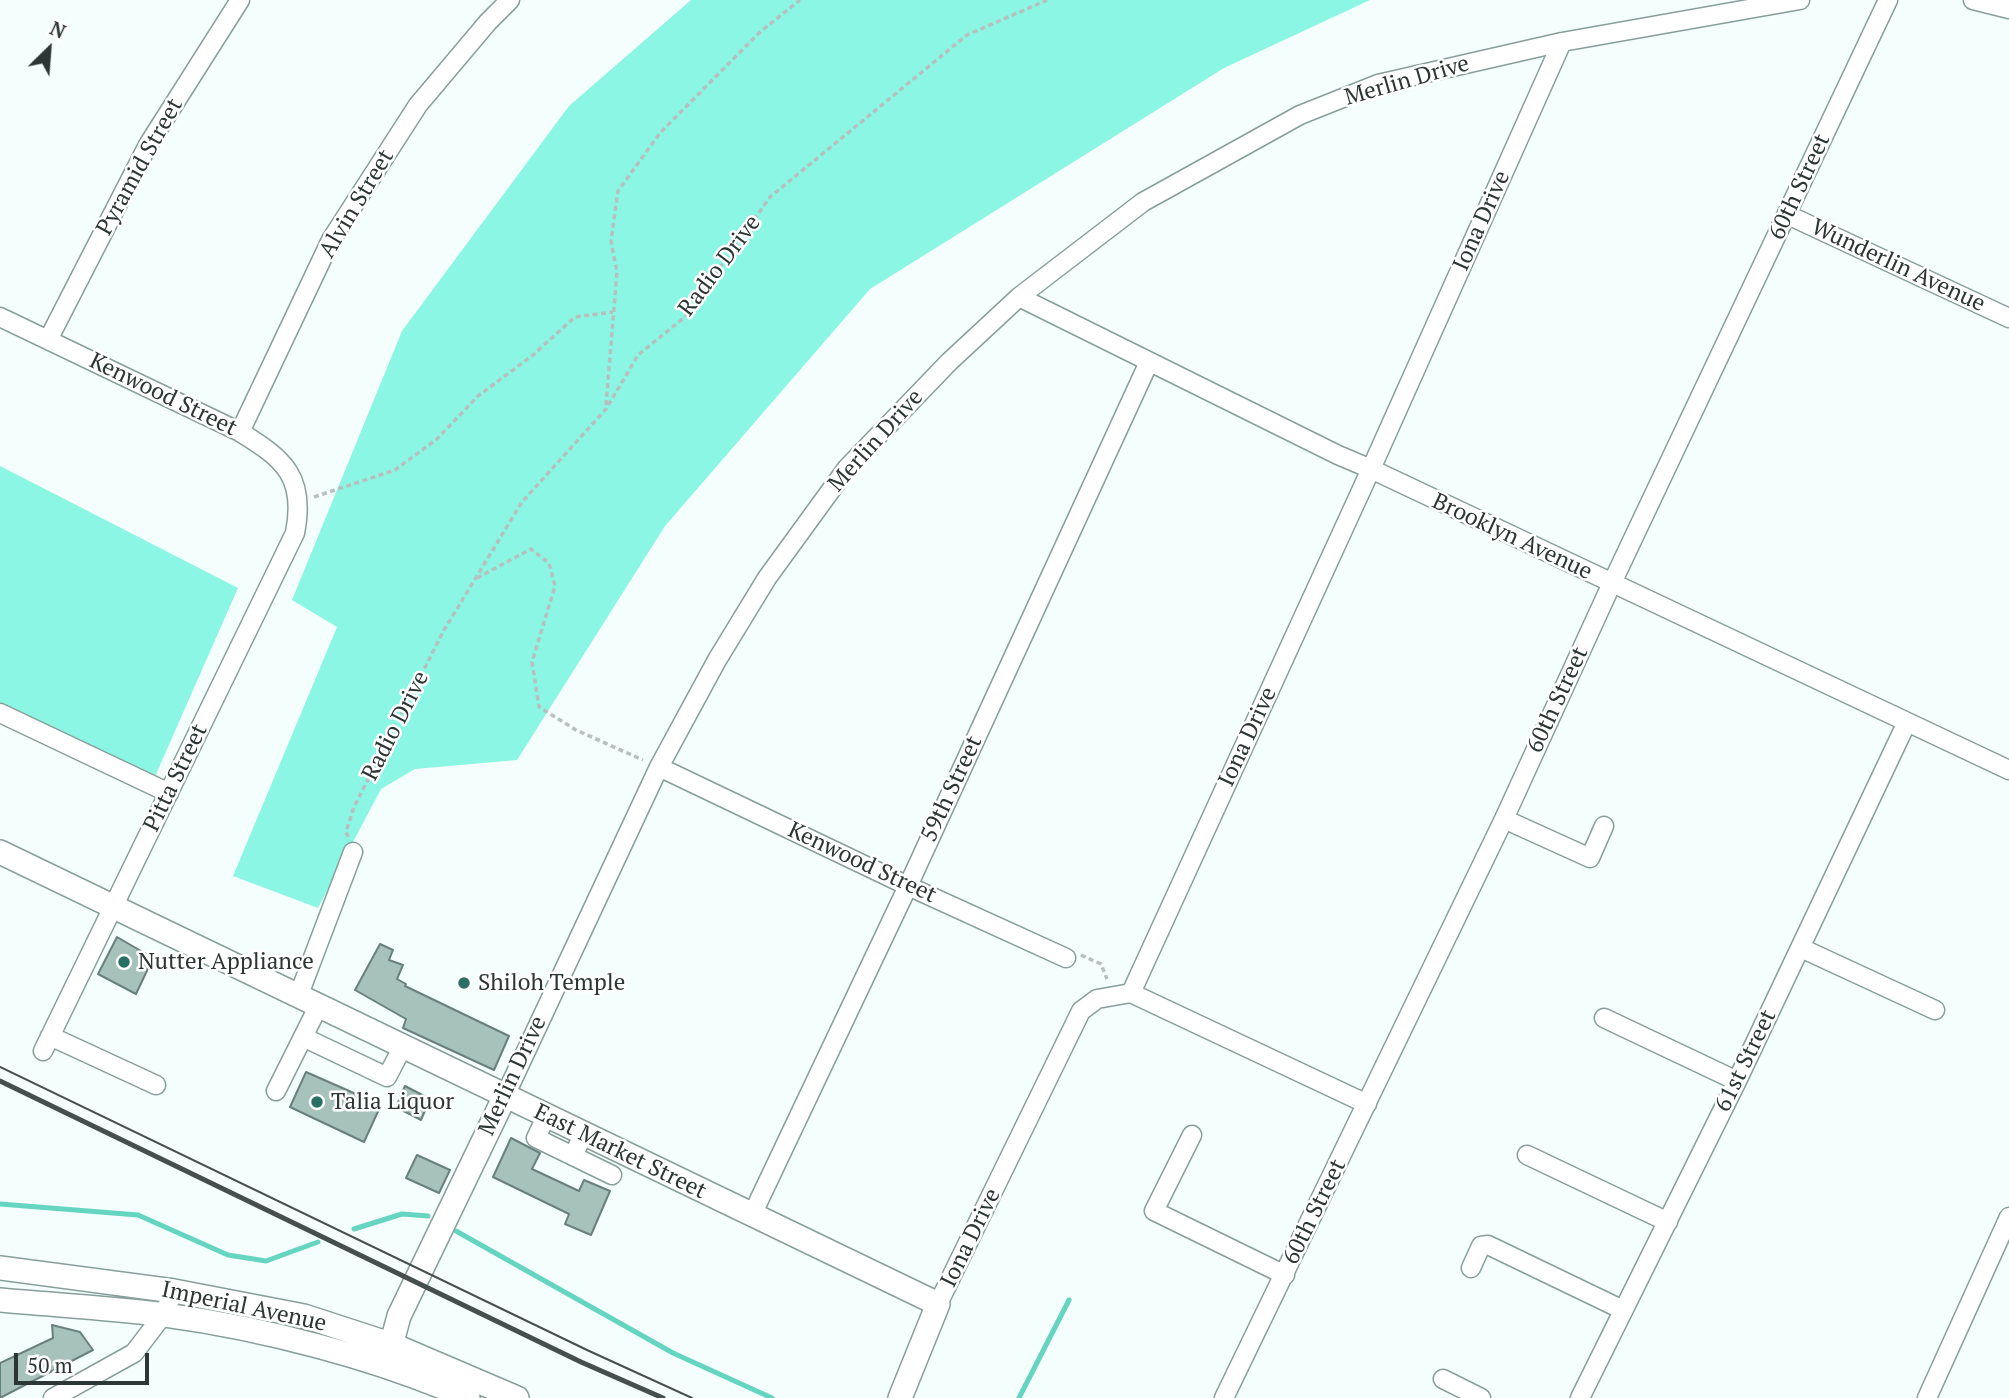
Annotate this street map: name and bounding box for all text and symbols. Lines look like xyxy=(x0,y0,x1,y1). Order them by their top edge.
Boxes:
north arrow xyxy=(14,14,84,84)
text: N xyxy=(46,15,70,44)
street label: Merlin Drive xyxy=(1342,50,1472,112)
street label: Pyramid Street xyxy=(91,94,189,240)
street label: 60th Street xyxy=(1764,130,1836,244)
street label: Alvin Street xyxy=(314,145,400,263)
street label: Iona Drive xyxy=(1448,167,1516,275)
street label: Radio Drive xyxy=(673,210,767,322)
street label: Wunderlin Avenue xyxy=(1807,214,1989,318)
street label: Kenwood Street xyxy=(85,347,241,443)
street label: Merlin Drive xyxy=(823,384,929,498)
street label: Brooklyn Avenue xyxy=(1428,488,1596,586)
street label: 60th Street xyxy=(1522,643,1594,757)
street label: Radio Drive xyxy=(357,667,435,785)
street label: Iona Drive xyxy=(1213,683,1283,791)
street label: Pitta Street xyxy=(138,720,214,836)
street label: 59th Street xyxy=(916,732,988,846)
street label: Kenwood Street xyxy=(783,817,941,909)
place label: Nutter Appliance xyxy=(138,948,314,976)
marker: Nutter Appliance xyxy=(116,954,132,970)
place label: Shiloh Temple xyxy=(478,969,625,997)
marker: Shiloh Temple xyxy=(456,975,472,991)
street label: 61st Street xyxy=(1709,1006,1783,1116)
street label: Merlin Drive xyxy=(473,1012,553,1140)
place label: Talia Liquor xyxy=(331,1088,454,1116)
marker: Talia Liquor xyxy=(309,1094,325,1110)
street label: East Market Street xyxy=(529,1098,711,1206)
street label: 60th Street xyxy=(1278,1155,1352,1269)
street label: Iona Drive xyxy=(935,1184,1007,1292)
street label: Imperial Avenue xyxy=(159,1276,329,1338)
scale bar xyxy=(18,1338,152,1382)
text: 50 m xyxy=(27,1351,73,1379)

